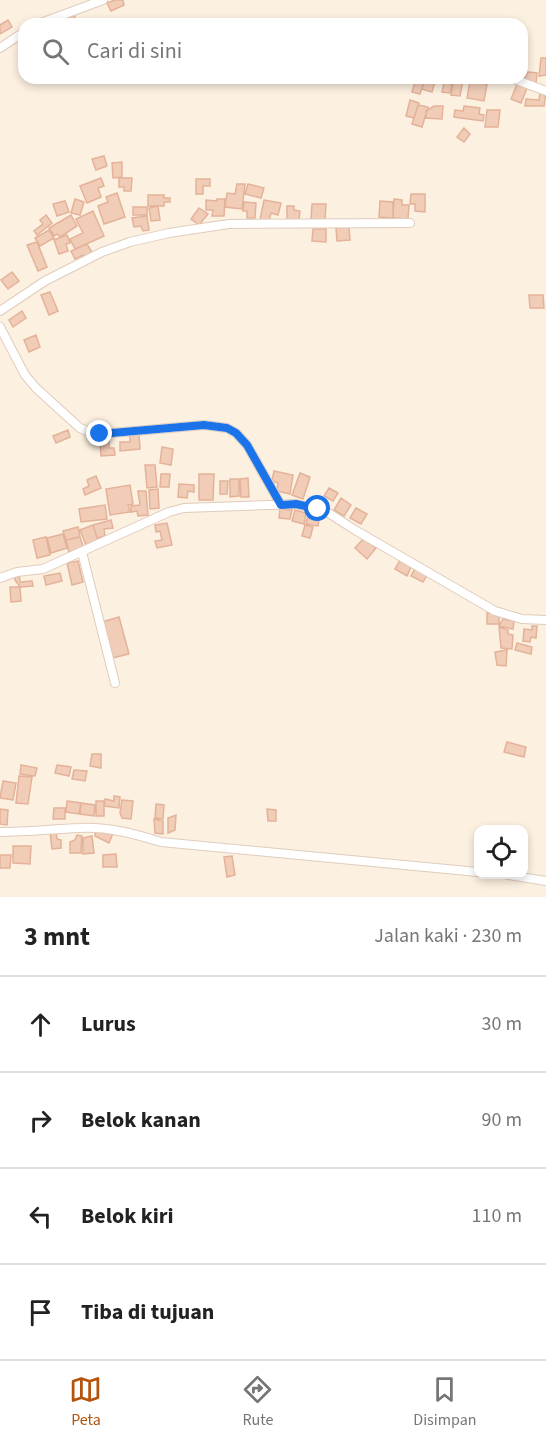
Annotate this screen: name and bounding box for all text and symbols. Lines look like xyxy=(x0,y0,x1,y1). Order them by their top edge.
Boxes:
search box xyxy=(18,18,528,84)
icon: search xyxy=(39,35,72,68)
text: Cari di sini xyxy=(87,35,182,67)
route end xyxy=(86,420,112,446)
route start xyxy=(304,495,330,521)
map controls xyxy=(474,825,528,879)
button: locate xyxy=(474,825,528,879)
text: 3 mnt xyxy=(24,918,90,955)
text: Jalan kaki · 230 m xyxy=(374,922,522,950)
icon: ahead xyxy=(24,1008,57,1041)
text: Lurus xyxy=(81,1008,136,1040)
text: 30 m xyxy=(482,1010,522,1038)
icon: right xyxy=(24,1104,57,1137)
text: Belok kanan xyxy=(81,1104,201,1136)
text: 90 m xyxy=(482,1106,522,1134)
icon: left xyxy=(24,1200,57,1233)
text: Belok kiri xyxy=(81,1200,174,1232)
text: 110 m xyxy=(472,1202,522,1230)
icon: arrive xyxy=(24,1296,57,1329)
text: Tiba di tujuan xyxy=(81,1296,214,1328)
tab: Peta xyxy=(69,1373,102,1431)
tab: Rute xyxy=(241,1373,274,1431)
tab: Disimpan xyxy=(413,1373,477,1431)

